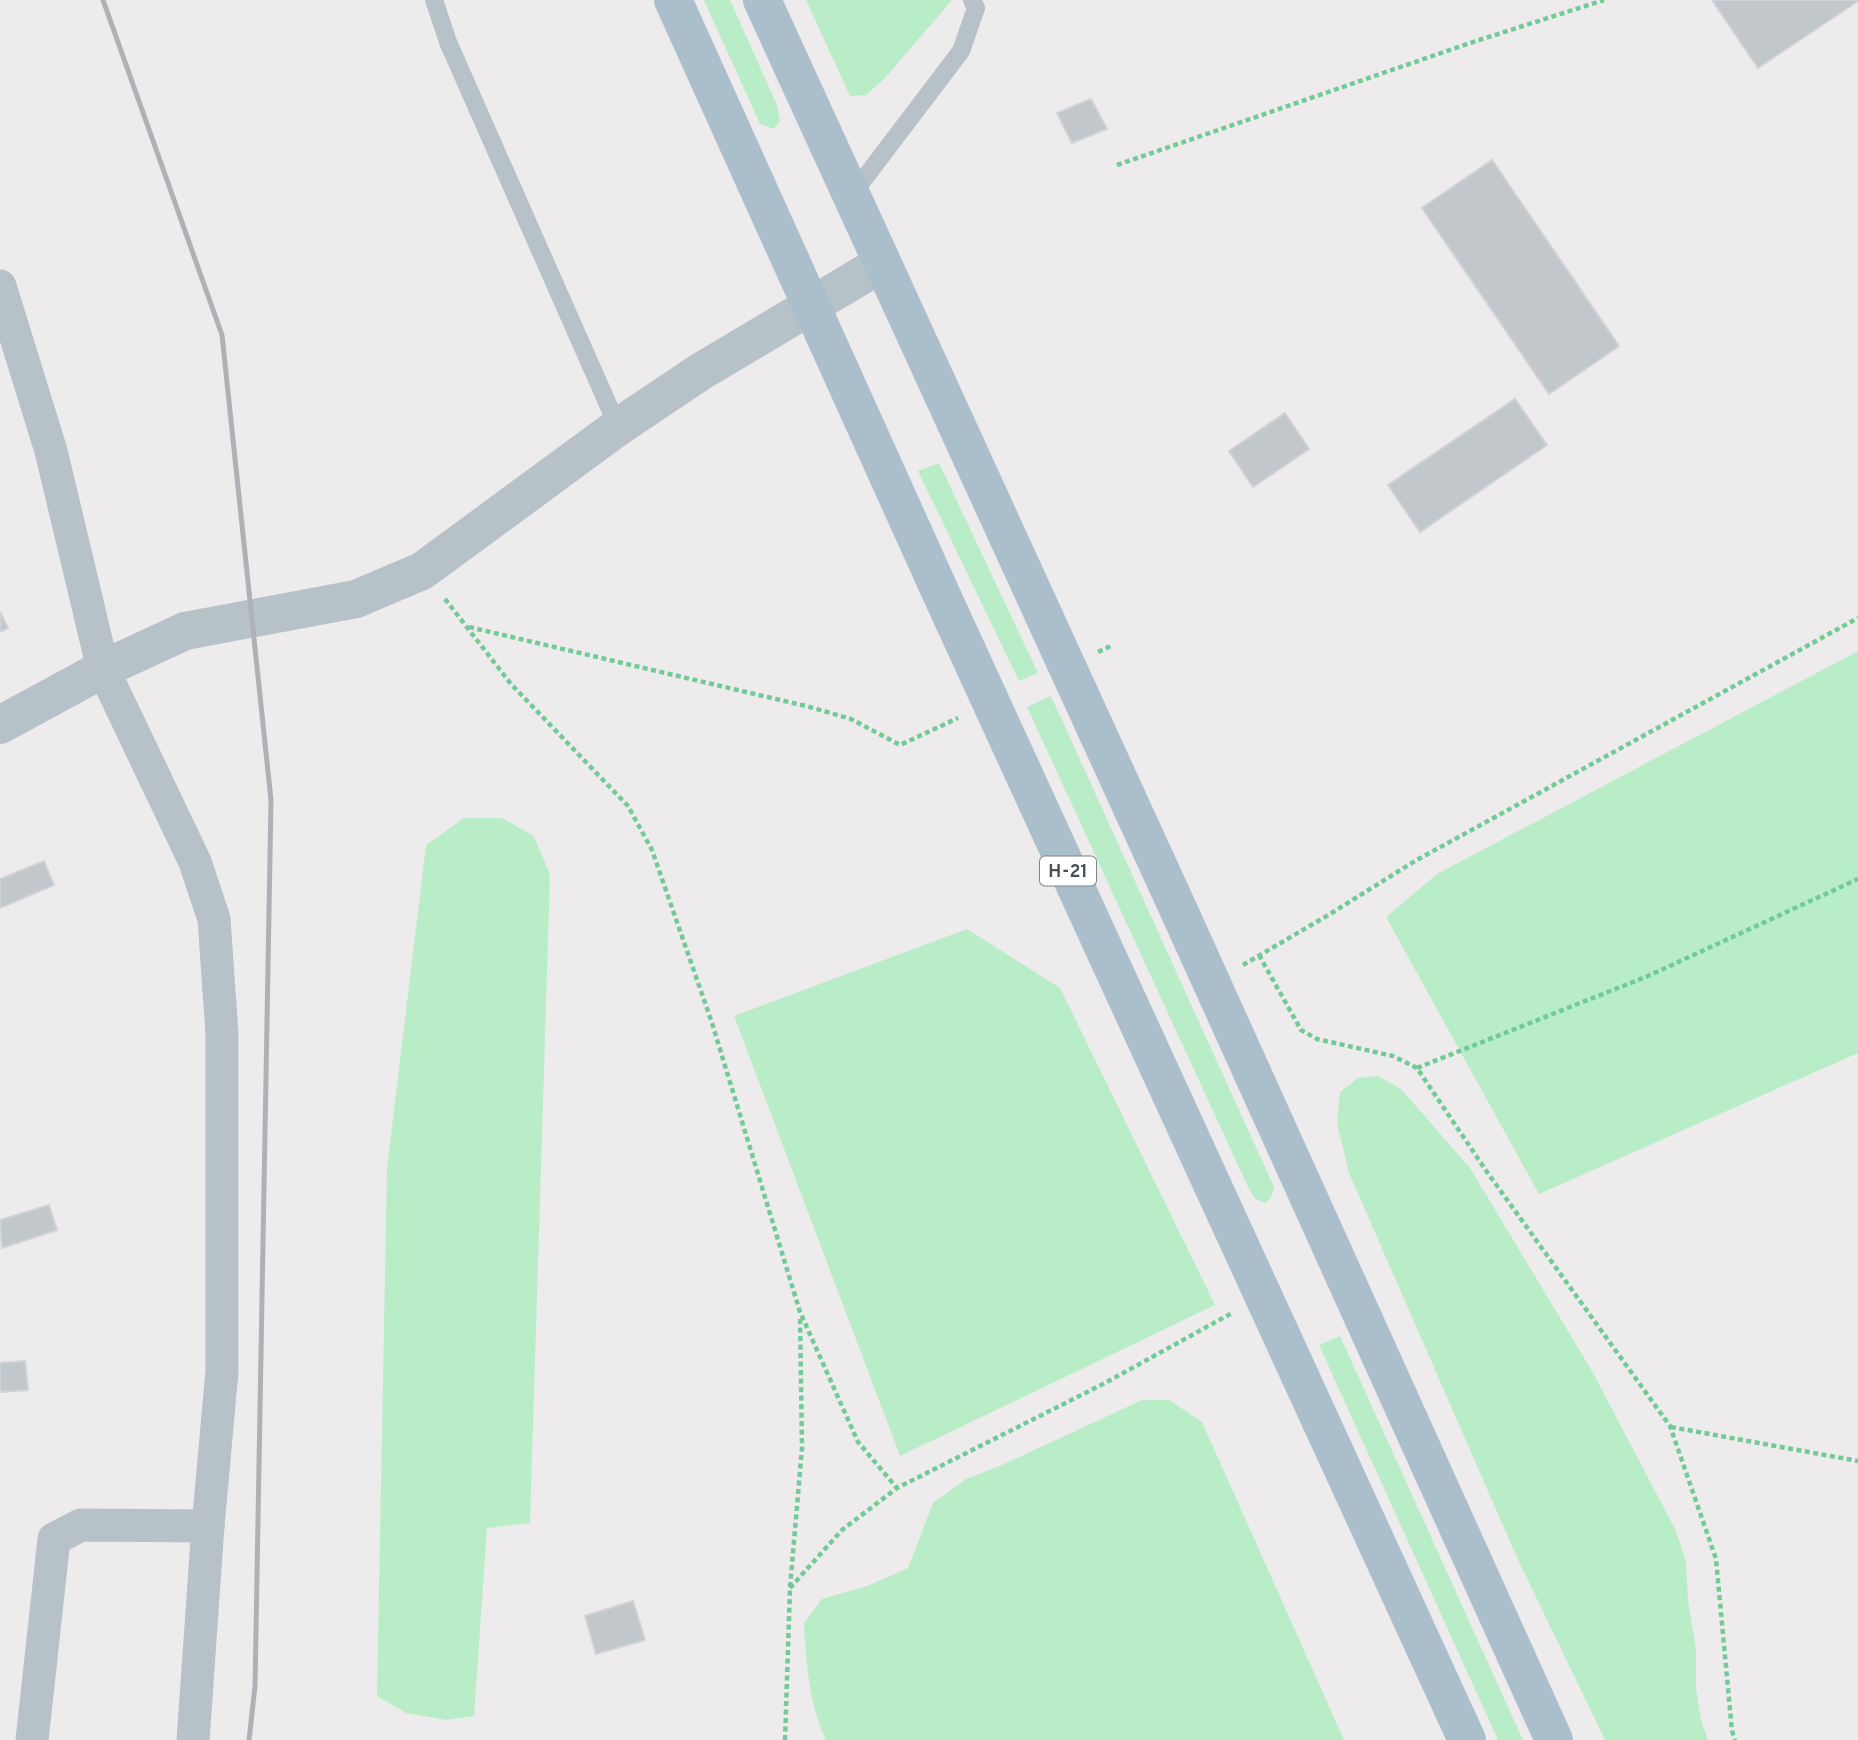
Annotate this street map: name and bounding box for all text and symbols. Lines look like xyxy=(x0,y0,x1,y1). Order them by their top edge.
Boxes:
road number: Н-21 xyxy=(1040,856,1096,886)

